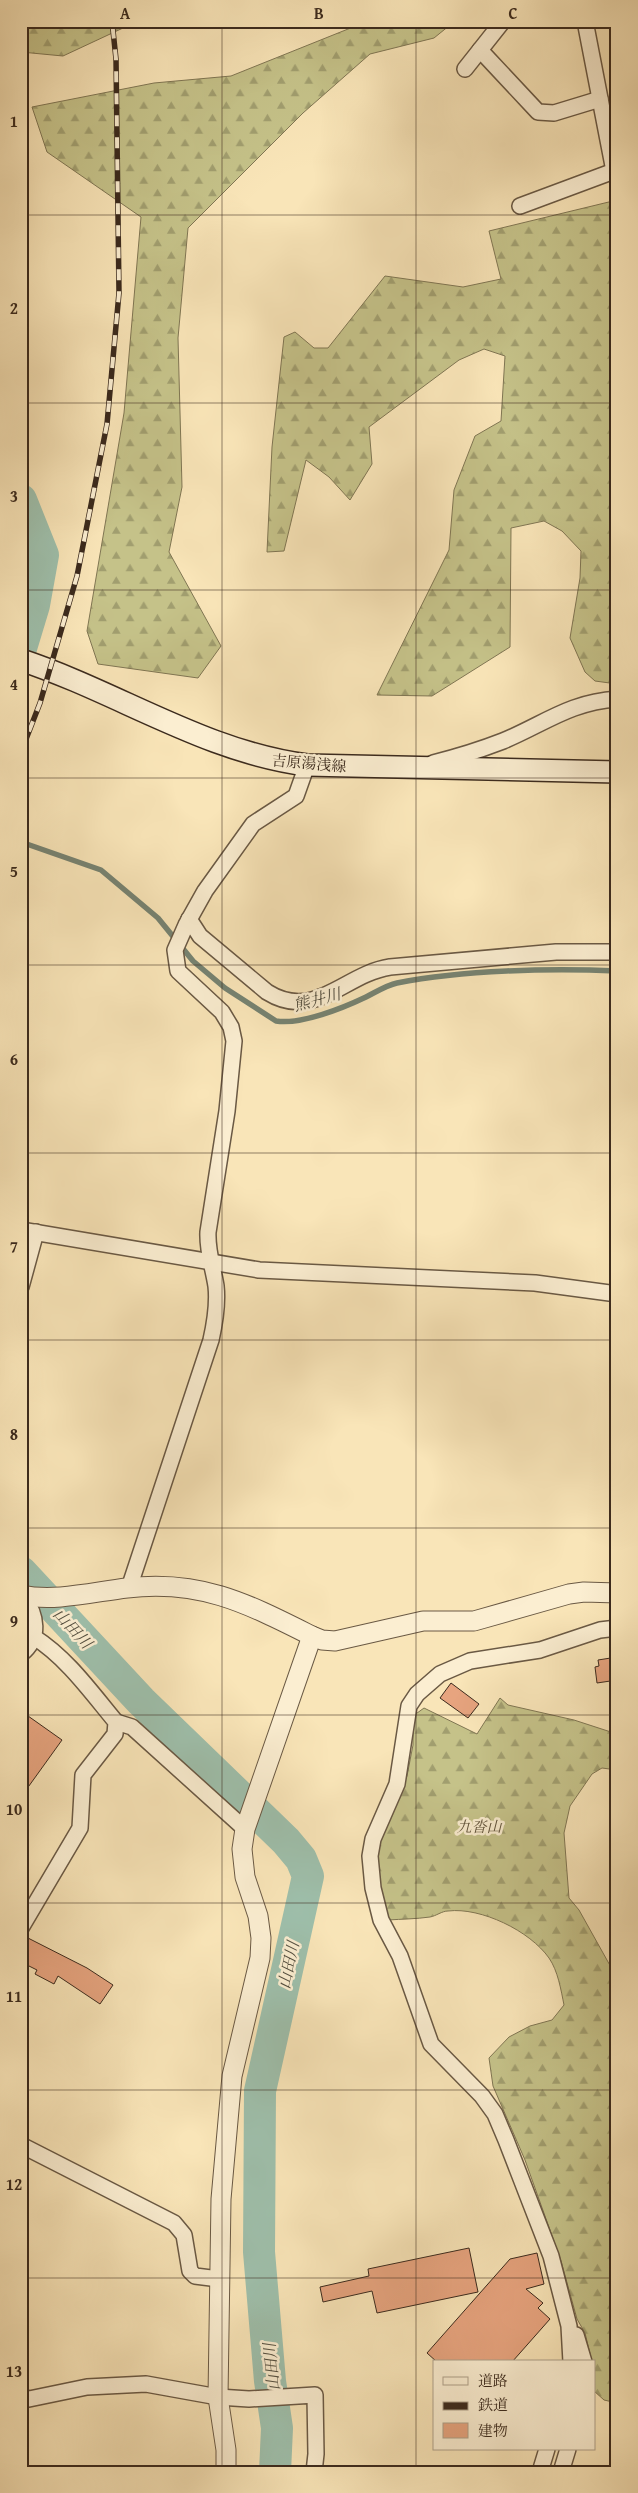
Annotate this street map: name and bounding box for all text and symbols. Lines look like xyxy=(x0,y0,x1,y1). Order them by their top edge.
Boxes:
text: A xyxy=(120,1,131,25)
text: B xyxy=(314,1,324,25)
text: C xyxy=(508,1,518,25)
text: 1 xyxy=(10,109,18,133)
text: 2 xyxy=(10,296,18,320)
text: 3 xyxy=(10,484,18,508)
text: 4 xyxy=(10,672,18,696)
street label: 吉原湯浅線 xyxy=(271,749,347,777)
text: 5 xyxy=(10,859,18,883)
water label: 熊井川 xyxy=(291,981,345,1017)
text: 6 xyxy=(10,1047,18,1071)
text: 7 xyxy=(10,1234,18,1258)
text: 8 xyxy=(10,1422,18,1446)
water label: 山田川 xyxy=(48,1602,100,1655)
text: 9 xyxy=(10,1609,18,1633)
text: 10 xyxy=(6,1797,22,1821)
park label: 九沓山 xyxy=(456,1816,502,1837)
water label: 山田川 xyxy=(271,1937,305,1991)
text: 11 xyxy=(6,1984,22,2008)
text: 12 xyxy=(6,2172,22,2196)
water label: 山田川 xyxy=(256,2340,285,2392)
text: 13 xyxy=(6,2359,22,2383)
legend xyxy=(433,2360,596,2450)
text: 道路 xyxy=(478,2370,508,2391)
text: 鉄道 xyxy=(478,2394,508,2415)
text: 建物 xyxy=(478,2420,508,2441)

